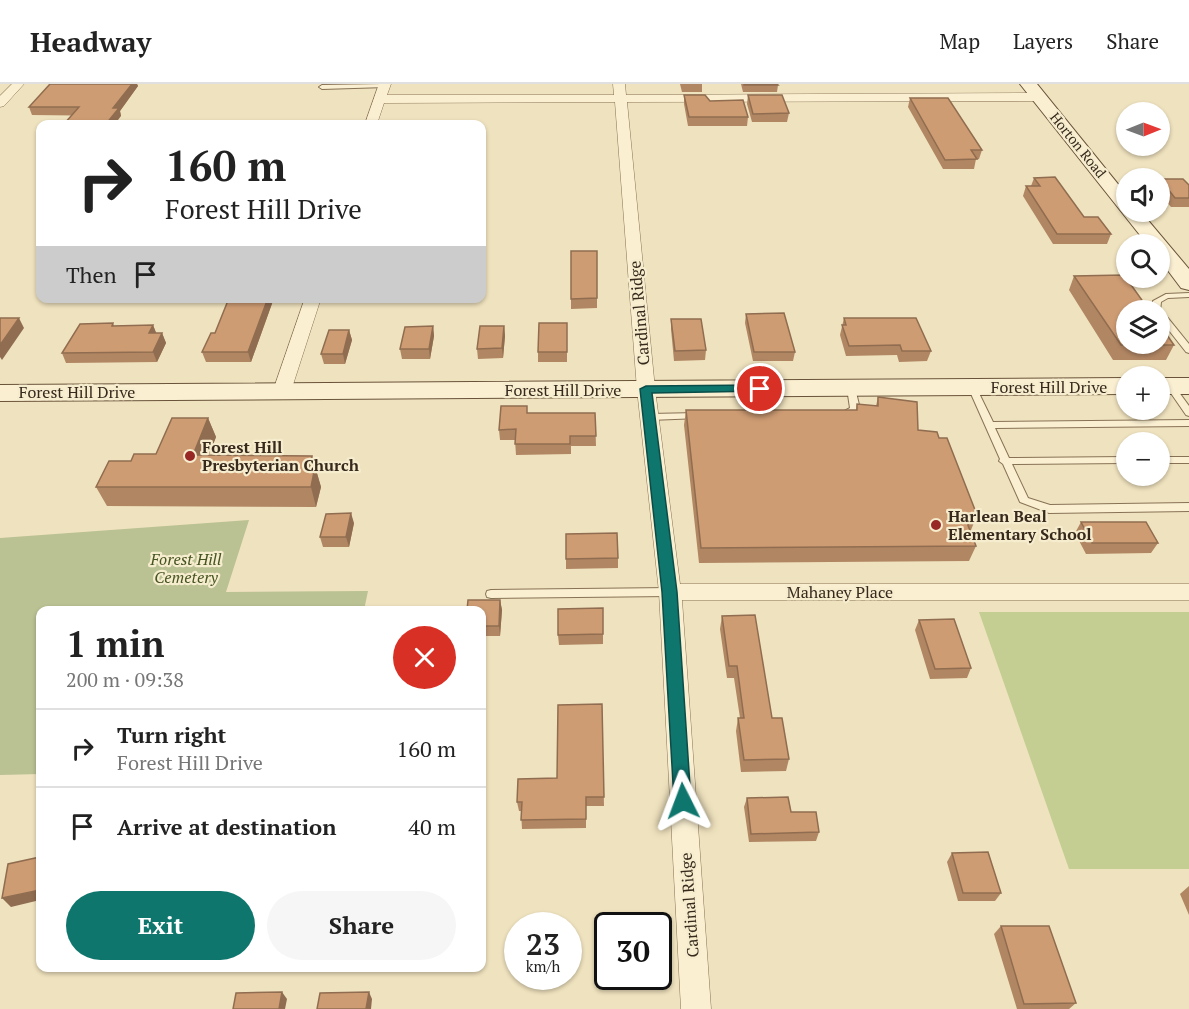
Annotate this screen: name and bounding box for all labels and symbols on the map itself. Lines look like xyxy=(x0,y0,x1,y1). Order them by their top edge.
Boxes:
north arrow xyxy=(1116,102,1170,156)
street label: Horton Road xyxy=(1046,108,1111,182)
street label: Cardinal Ridge xyxy=(623,260,655,366)
pin xyxy=(734,363,785,414)
street label: Forest Hill Drive xyxy=(991,376,1107,398)
street label: Forest Hill Drive xyxy=(505,379,621,401)
street label: Forest Hill Drive xyxy=(19,381,135,403)
place label: Forest Hill Presbyterian Church xyxy=(202,436,360,476)
marker: Forest Hill Presbyterian Church xyxy=(183,449,197,463)
place label: Harlean Beal Elementary School xyxy=(948,505,1092,545)
marker: Harlean Beal Elementary School xyxy=(929,518,943,532)
park label: Forest Hill Cemetery xyxy=(150,548,222,588)
street label: Mahaney Place xyxy=(787,581,893,603)
position arrow xyxy=(651,769,715,833)
street label: Cardinal Ridge xyxy=(674,852,704,958)
speed limit sign: 30 xyxy=(594,912,672,990)

